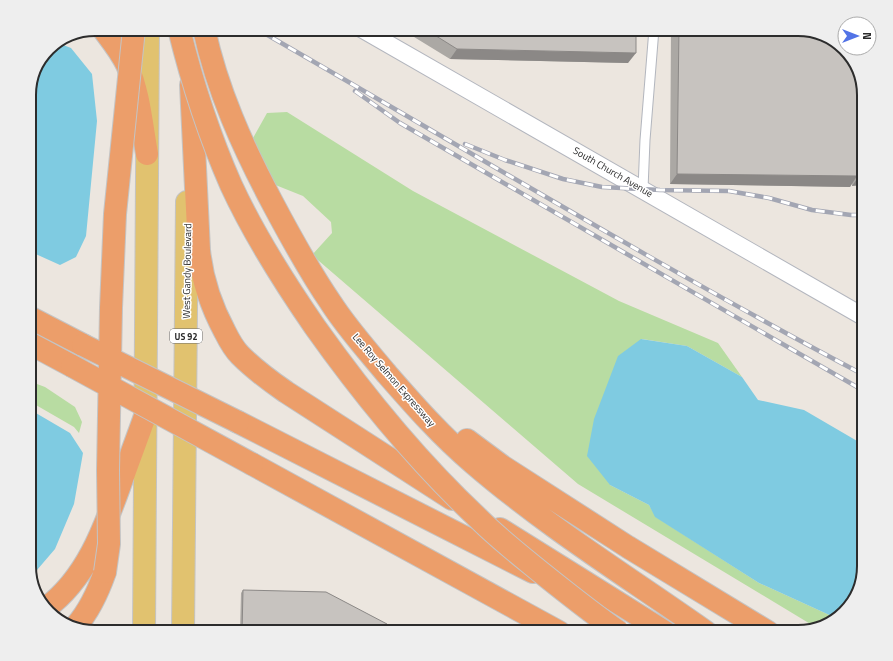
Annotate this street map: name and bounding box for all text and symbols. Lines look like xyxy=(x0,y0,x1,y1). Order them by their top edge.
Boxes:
north arrow xyxy=(837,16,877,56)
text: N xyxy=(859,32,875,40)
street label: South Church Avenue xyxy=(570,143,656,201)
street label: West Gandy Boulevard xyxy=(179,223,195,319)
road number: US 92 xyxy=(170,329,202,343)
street label: Lee Roy Selmon Expressway xyxy=(349,330,439,430)

